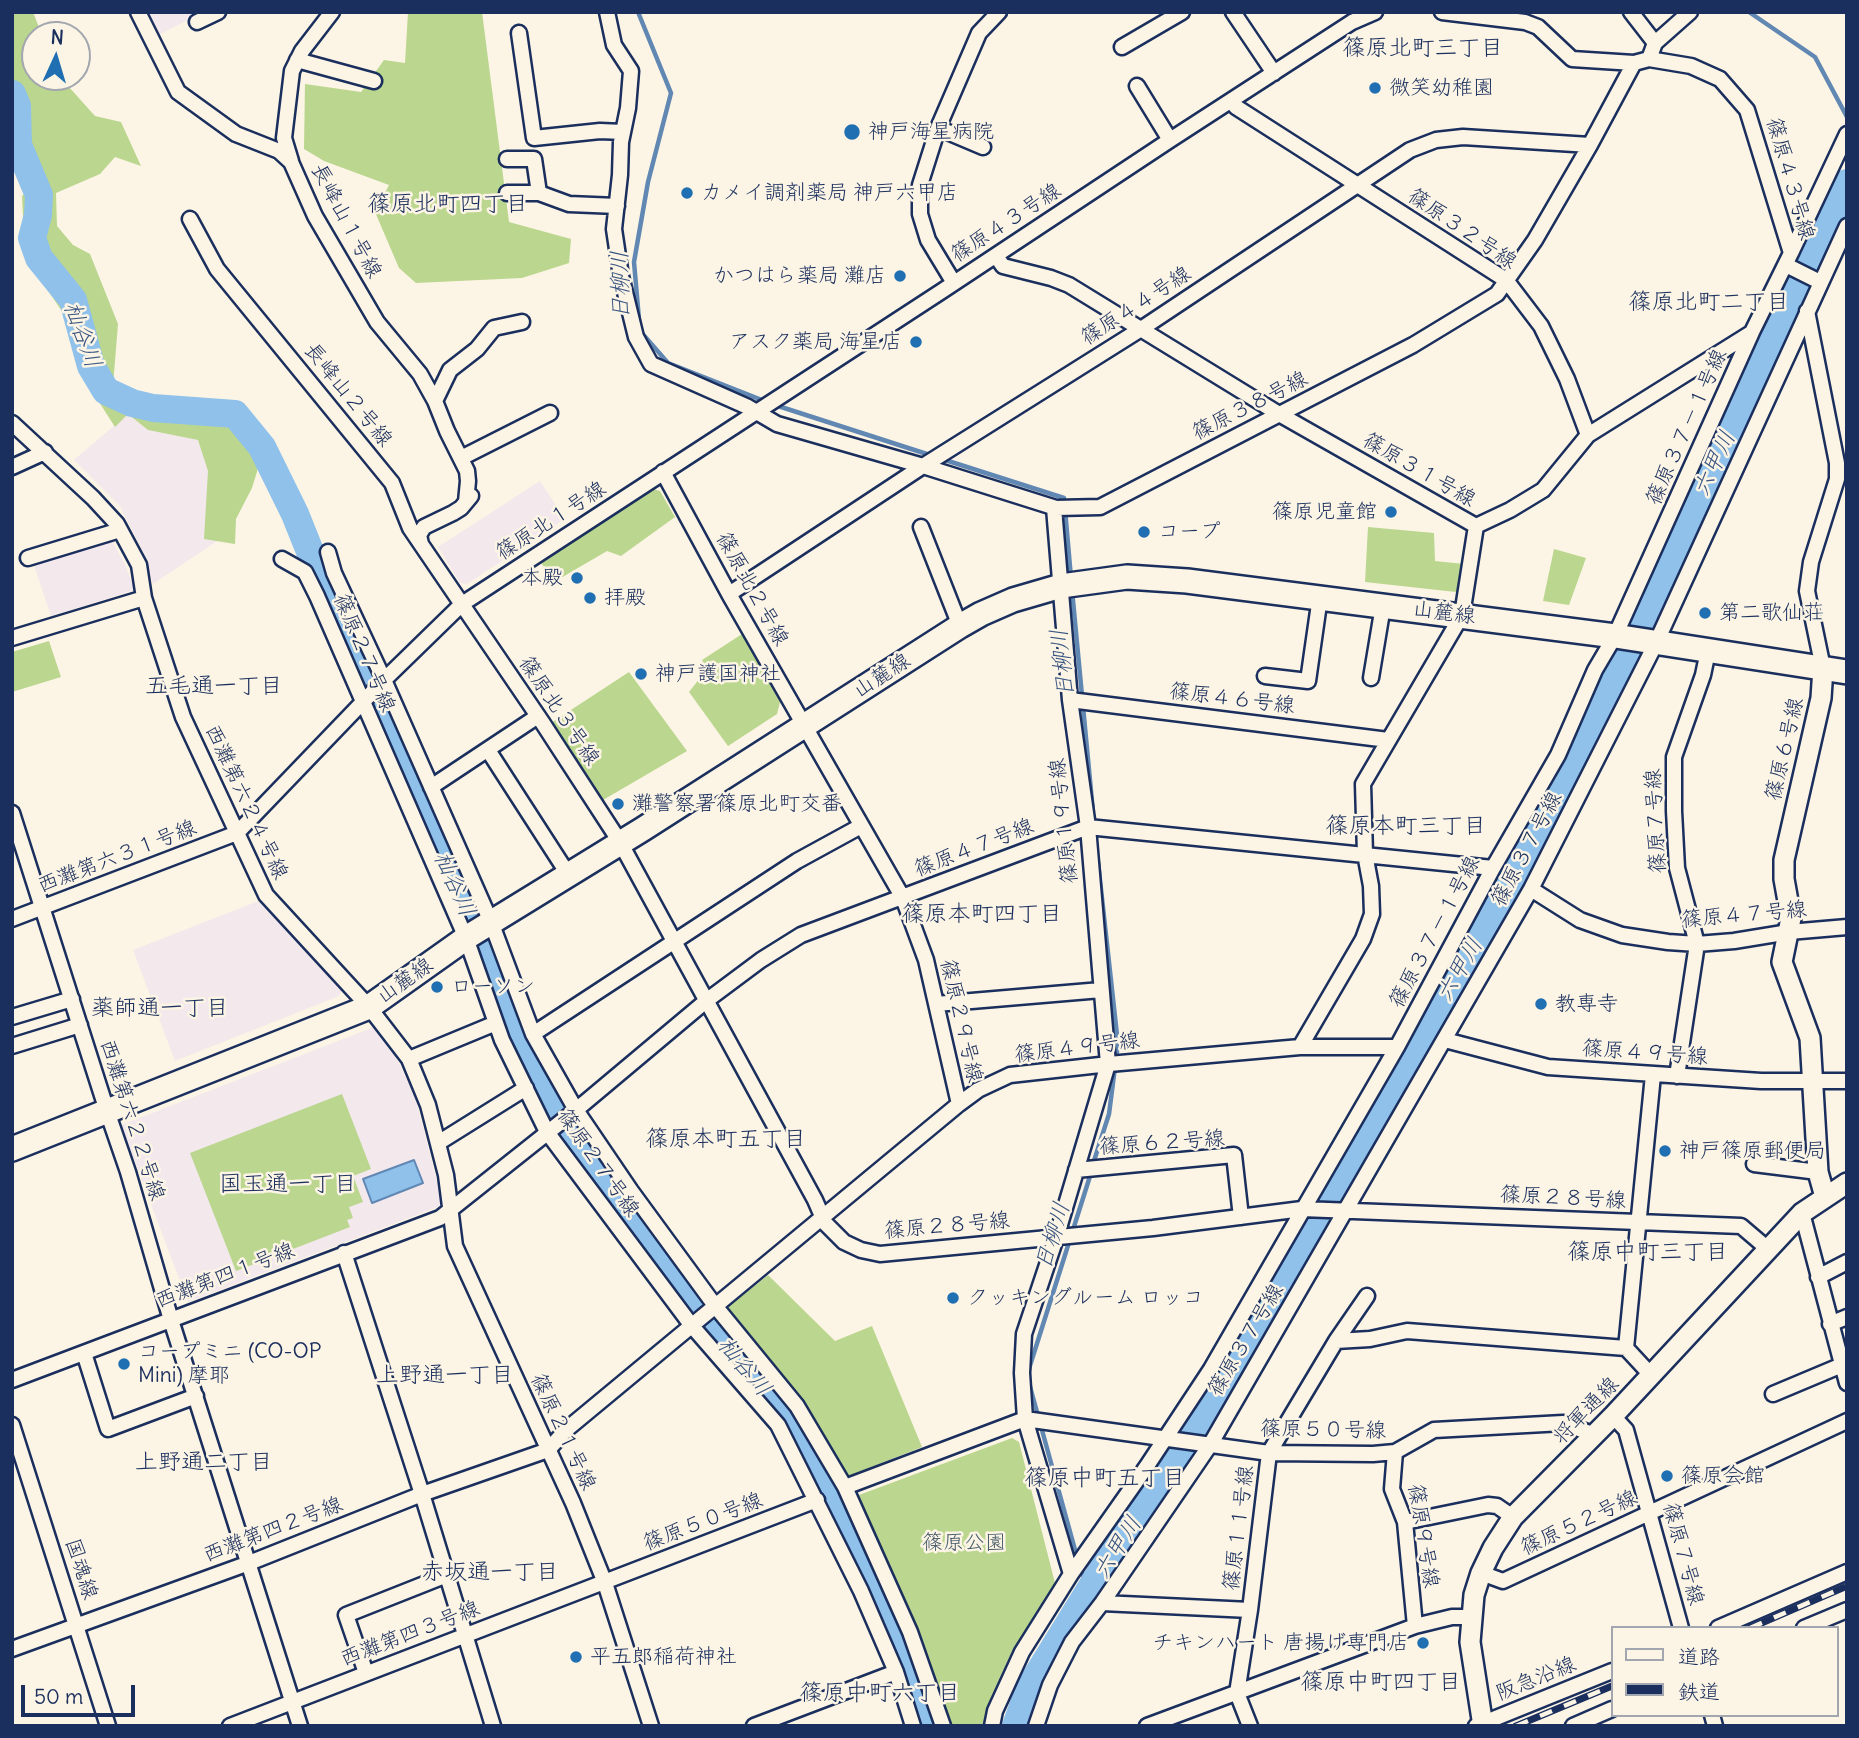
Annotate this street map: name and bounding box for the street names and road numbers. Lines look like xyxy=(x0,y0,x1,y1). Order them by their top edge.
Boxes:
street label: 篠原４３号線 xyxy=(1761,115,1819,243)
street label: 長峰山１号線 xyxy=(305,159,387,283)
street label: 篠原４３号線 xyxy=(946,178,1066,268)
street label: 篠原３２号線 xyxy=(1403,183,1521,275)
street label: 篠原４４号線 xyxy=(1076,261,1196,351)
street label: 長峰山２号線 xyxy=(299,338,397,452)
street label: 篠原３７－１号線 xyxy=(1641,345,1733,509)
street label: 篠原３８号線 xyxy=(1188,366,1312,446)
street label: 篠原３１号線 xyxy=(1358,428,1480,512)
street label: 篠原北１号線 xyxy=(491,476,611,566)
street label: 篠原北２号線 xyxy=(710,528,794,650)
street label: 篠原２７号線 xyxy=(328,590,400,716)
street label: 山麓線 xyxy=(1411,597,1477,629)
street label: 山麓線 xyxy=(849,648,915,704)
street label: 篠原北３号線 xyxy=(513,652,605,770)
street label: 篠原４６号線 xyxy=(1168,679,1296,719)
street label: 篠原６号線 xyxy=(1761,695,1809,803)
street label: 西灘第六２４号線 xyxy=(199,721,293,883)
street label: 篠原１９号線 xyxy=(1045,757,1083,885)
street label: 篠原７号線 xyxy=(1641,768,1671,874)
street label: 篠原３７号線 xyxy=(1486,787,1568,911)
street label: 篠原４７号線 xyxy=(911,814,1037,882)
street label: 西灘第六３１号線 xyxy=(34,815,200,899)
street label: 篠原３７－１号線 xyxy=(1384,852,1486,1012)
street label: 篠原４７号線 xyxy=(1680,897,1808,933)
street label: 山麓線 xyxy=(372,953,438,1009)
street label: 篠原２９号線 xyxy=(935,957,987,1085)
street label: 篠原４９号線 xyxy=(1013,1028,1141,1068)
street label: 西灘第六２２号線 xyxy=(94,1036,170,1204)
street label: 篠原４９号線 xyxy=(1581,1036,1709,1070)
street label: 篠原２７号線 xyxy=(552,1104,644,1222)
street label: 篠原６２号線 xyxy=(1098,1126,1226,1160)
street label: 篠原２８号線 xyxy=(1499,1182,1627,1214)
street label: 篠原２８号線 xyxy=(883,1208,1011,1244)
street label: 西灘第四１号線 xyxy=(152,1238,298,1314)
street label: 篠原３７号線 xyxy=(1203,1280,1289,1400)
street label: 篠原２１号線 xyxy=(525,1370,601,1494)
street label: 将軍通線 xyxy=(1548,1372,1624,1450)
street label: 篠原５０号線 xyxy=(1260,1416,1386,1444)
street label: 篠原１１号線 xyxy=(1219,1464,1259,1592)
street label: 篠原９号線 xyxy=(1402,1482,1444,1590)
street label: 篠原５２号線 xyxy=(1517,1485,1641,1561)
street label: 篠原５０号線 xyxy=(640,1488,766,1556)
street label: 西灘第四２号線 xyxy=(200,1492,346,1568)
street label: 篠原７号線 xyxy=(1657,1500,1709,1608)
street label: 国魂線 xyxy=(59,1535,103,1603)
street label: 西灘第四３号線 xyxy=(337,1596,483,1672)
street label: 阪急沿線 xyxy=(1492,1652,1580,1706)

